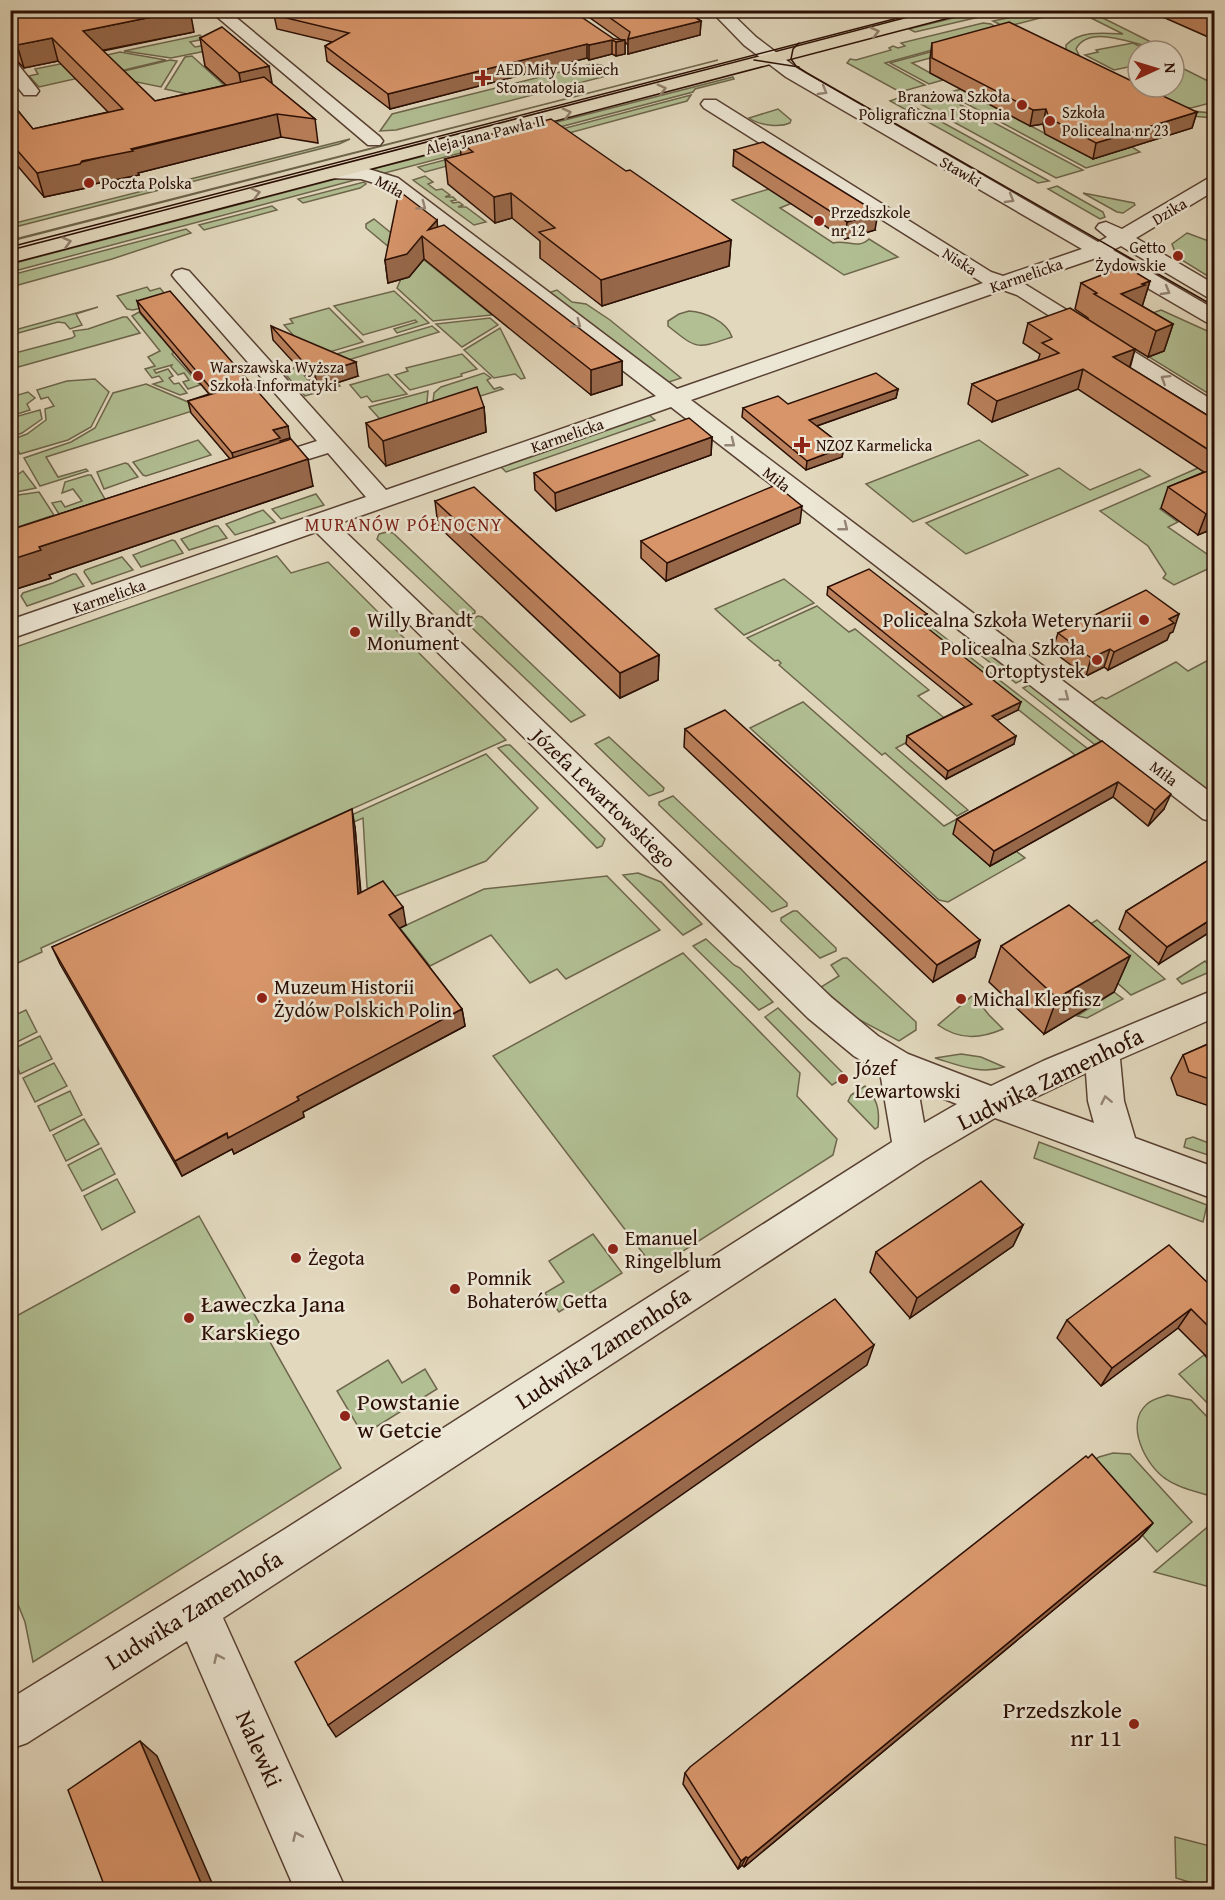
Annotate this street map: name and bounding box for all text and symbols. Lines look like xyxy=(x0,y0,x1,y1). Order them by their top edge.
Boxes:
one-way arrow xyxy=(869,27,880,39)
north arrow xyxy=(1126,39,1186,99)
place label: AED Miły Uśmiech Stomatologia xyxy=(496,57,619,99)
text: N xyxy=(1159,62,1183,74)
marker: AED Miły Uśmiech Stomatologia xyxy=(474,69,492,87)
one-way arrow xyxy=(657,83,667,96)
one-way arrow xyxy=(817,84,827,95)
place label: Branżowa Szkoła Poligraficzna I Stopnia xyxy=(859,84,1010,126)
marker: Branżowa Szkoła Poligraficzna I Stopnia xyxy=(1015,98,1029,112)
place label: Szkoła Policealna nr 23 xyxy=(1062,100,1169,142)
one-way arrow xyxy=(561,107,571,120)
street label: Aleja Jana Pawła II xyxy=(423,108,547,160)
marker: Szkoła Policealna nr 23 xyxy=(1043,114,1057,128)
street label: Stawki xyxy=(936,149,987,193)
street label: Miła xyxy=(371,168,409,204)
place label: Poczta Polska xyxy=(101,171,192,195)
marker: Poczta Polska xyxy=(82,176,96,190)
one-way arrow xyxy=(250,188,261,200)
street label: Dzika xyxy=(1147,191,1191,231)
one-way arrow xyxy=(1004,192,1014,203)
one-way arrow xyxy=(415,198,426,209)
place label: Przedszkole nr 12 xyxy=(831,200,911,242)
marker: Przedszkole nr 12 xyxy=(812,214,826,228)
place label: Getto Żydowskie xyxy=(1095,235,1166,277)
one-way arrow xyxy=(61,237,72,249)
street label: Niska xyxy=(938,241,982,281)
marker: Getto Żydowskie xyxy=(1171,249,1185,263)
street label: Karmelicka xyxy=(986,251,1066,299)
one-way arrow xyxy=(1160,284,1170,296)
one-way arrow xyxy=(570,316,581,327)
place label: Warszawska Wyższa Szkoła Informatyki xyxy=(210,355,345,397)
marker: Warszawska Wyższa Szkoła Informatyki xyxy=(191,369,205,383)
one-way arrow xyxy=(1161,375,1171,387)
street label: Karmelicka xyxy=(527,411,607,459)
place label: NZOZ Karmelicka xyxy=(816,433,933,457)
one-way arrow xyxy=(724,435,735,446)
marker: NZOZ Karmelicka xyxy=(793,436,811,454)
street label: Miła xyxy=(758,460,796,498)
district label: MURANÓW PÓŁNOCNY xyxy=(305,511,503,538)
one-way arrow xyxy=(837,520,848,531)
street label: Karmelicka xyxy=(69,572,149,620)
place label: Willy Brandt Monument xyxy=(367,605,473,657)
place label: Policealna Szkoła Weterynarii xyxy=(883,605,1132,634)
marker: Policealna Szkoła Weterynarii xyxy=(1137,613,1151,627)
marker: Willy Brandt Monument xyxy=(348,625,362,639)
place label: Policealna Szkoła Ortoptystek xyxy=(941,633,1086,685)
marker: Policealna Szkoła Ortoptystek xyxy=(1090,653,1104,667)
one-way arrow xyxy=(1059,689,1070,700)
street label: Józefa Lewartowskiego xyxy=(524,719,683,874)
street label: Miła xyxy=(1145,754,1183,792)
place label: Muzeum Historii Żydów Polskich Polin xyxy=(274,972,452,1024)
place label: Michal Klepfisz xyxy=(973,984,1101,1013)
marker: Muzeum Historii Żydów Polskich Polin xyxy=(255,991,269,1005)
marker: Michal Klepfisz xyxy=(954,992,968,1006)
street label: Ludwika Zamenhofa xyxy=(951,1018,1149,1139)
place label: Józef Lewartowski xyxy=(852,1053,961,1105)
marker: Józef Lewartowski xyxy=(836,1072,850,1086)
one-way arrow xyxy=(1100,1095,1113,1105)
place label: Emanuel Ringelblum xyxy=(625,1223,722,1275)
marker: Emanuel Ringelblum xyxy=(606,1242,620,1256)
place label: Żegota xyxy=(308,1243,365,1272)
marker: Żegota xyxy=(289,1251,303,1265)
place label: Pomnik Bohaterów Getta xyxy=(467,1263,608,1315)
street label: Ludwika Zamenhofa xyxy=(508,1277,698,1418)
marker: Pomnik Bohaterów Getta xyxy=(448,1282,462,1296)
place label: Ławeczka Jana Karskiego xyxy=(201,1286,346,1349)
marker: Ławeczka Jana Karskiego xyxy=(182,1311,196,1325)
place label: Powstanie w Getcie xyxy=(357,1384,460,1447)
marker: Powstanie w Getcie xyxy=(338,1409,352,1423)
street label: Ludwika Zamenhofa xyxy=(98,1541,290,1678)
one-way arrow xyxy=(213,1653,225,1664)
place label: Przedszkole nr 11 xyxy=(1003,1692,1122,1755)
street label: Nalewki xyxy=(227,1705,292,1793)
marker: Przedszkole nr 11 xyxy=(1127,1717,1141,1731)
one-way arrow xyxy=(292,1831,304,1842)

